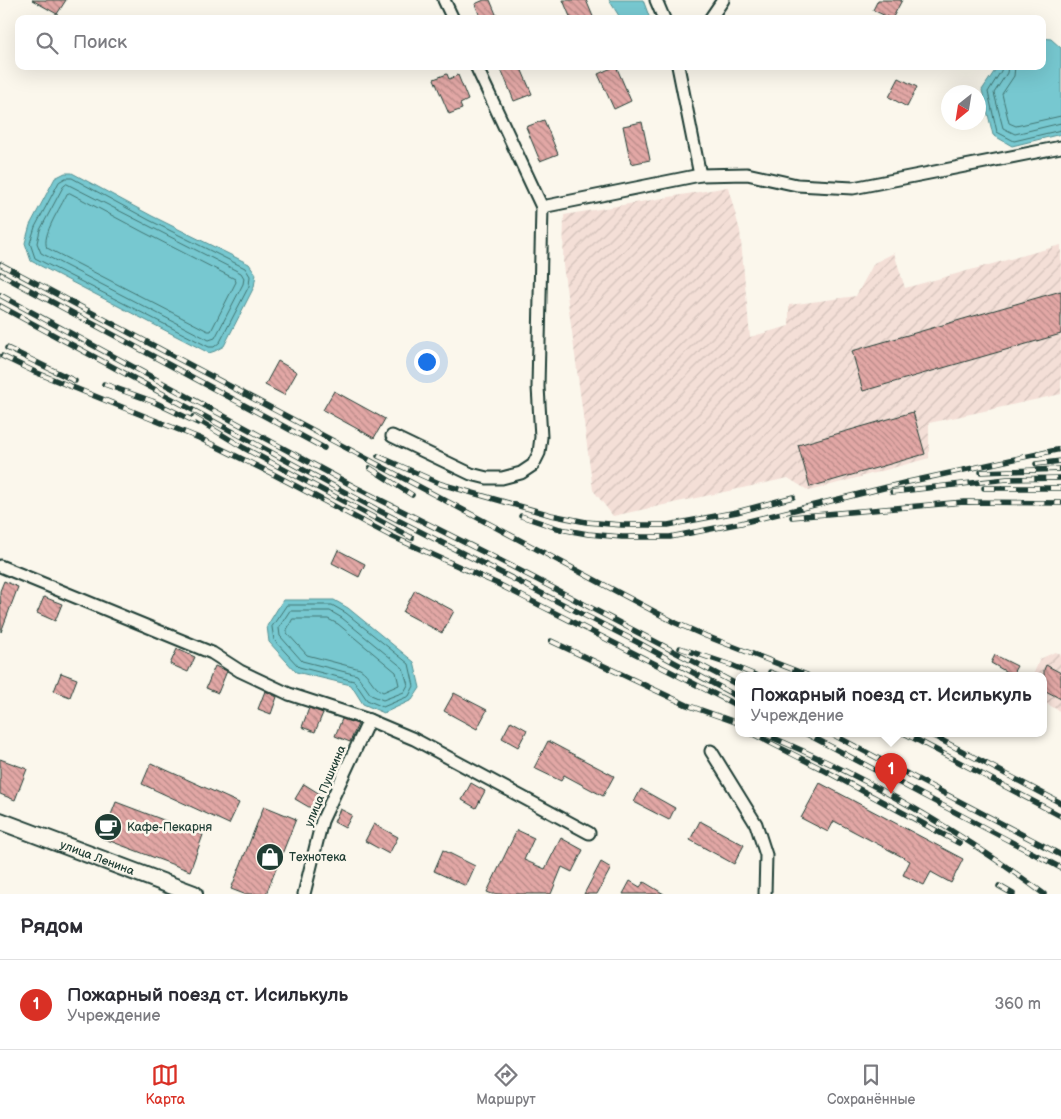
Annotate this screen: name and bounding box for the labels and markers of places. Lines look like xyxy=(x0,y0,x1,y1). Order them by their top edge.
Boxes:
pin: 1 xyxy=(875,753,907,794)
cafe icon: Кафе-Пекарня xyxy=(93,812,123,842)
place label: Кафе-Пекарня xyxy=(127,820,212,835)
shop icon: Технотека xyxy=(255,842,285,872)
place label: Технотека xyxy=(289,850,346,865)

